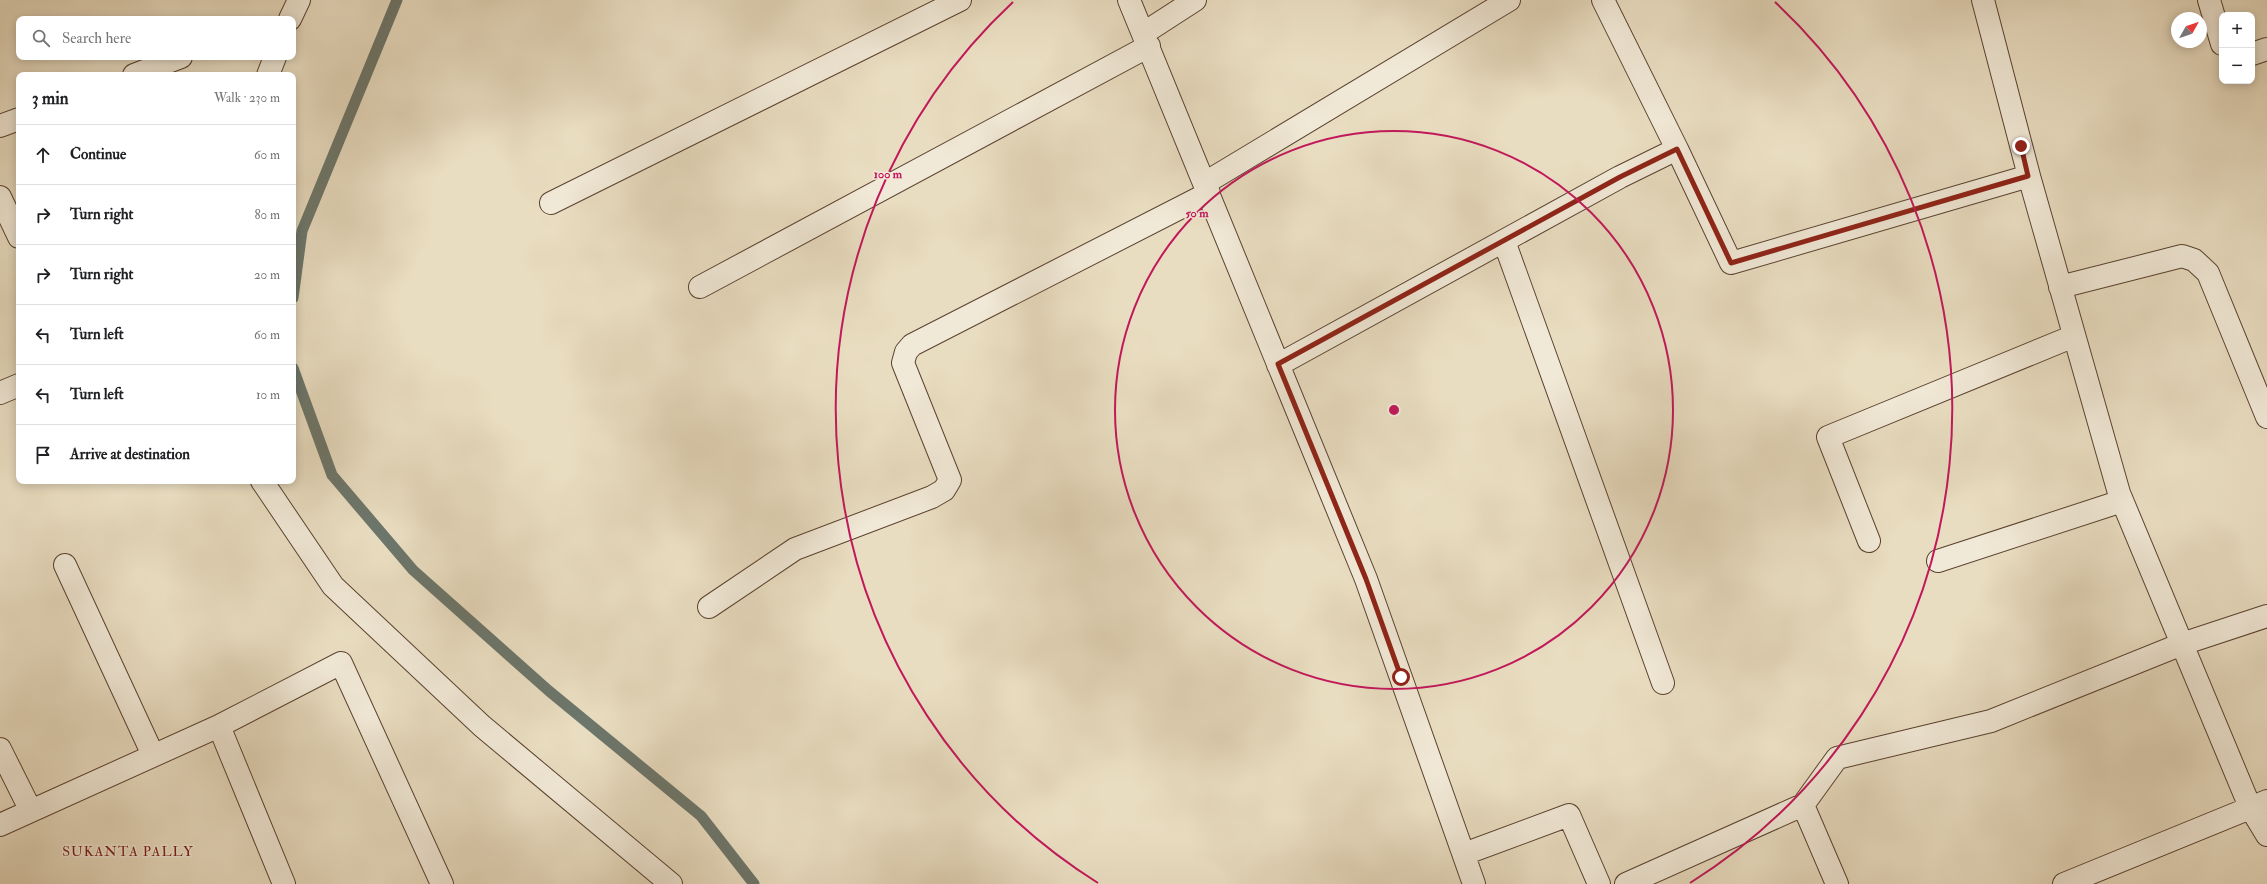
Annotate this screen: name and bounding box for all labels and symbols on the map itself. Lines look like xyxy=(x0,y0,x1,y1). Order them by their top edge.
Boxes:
north arrow xyxy=(2171,12,2207,48)
route end xyxy=(2012,137,2030,155)
text: 100 m xyxy=(874,167,903,182)
text: 50 m xyxy=(1185,206,1209,221)
centre of rings xyxy=(1387,403,1401,417)
route start xyxy=(1392,668,1410,686)
district label: SUKANTA PALLY xyxy=(62,843,194,860)

